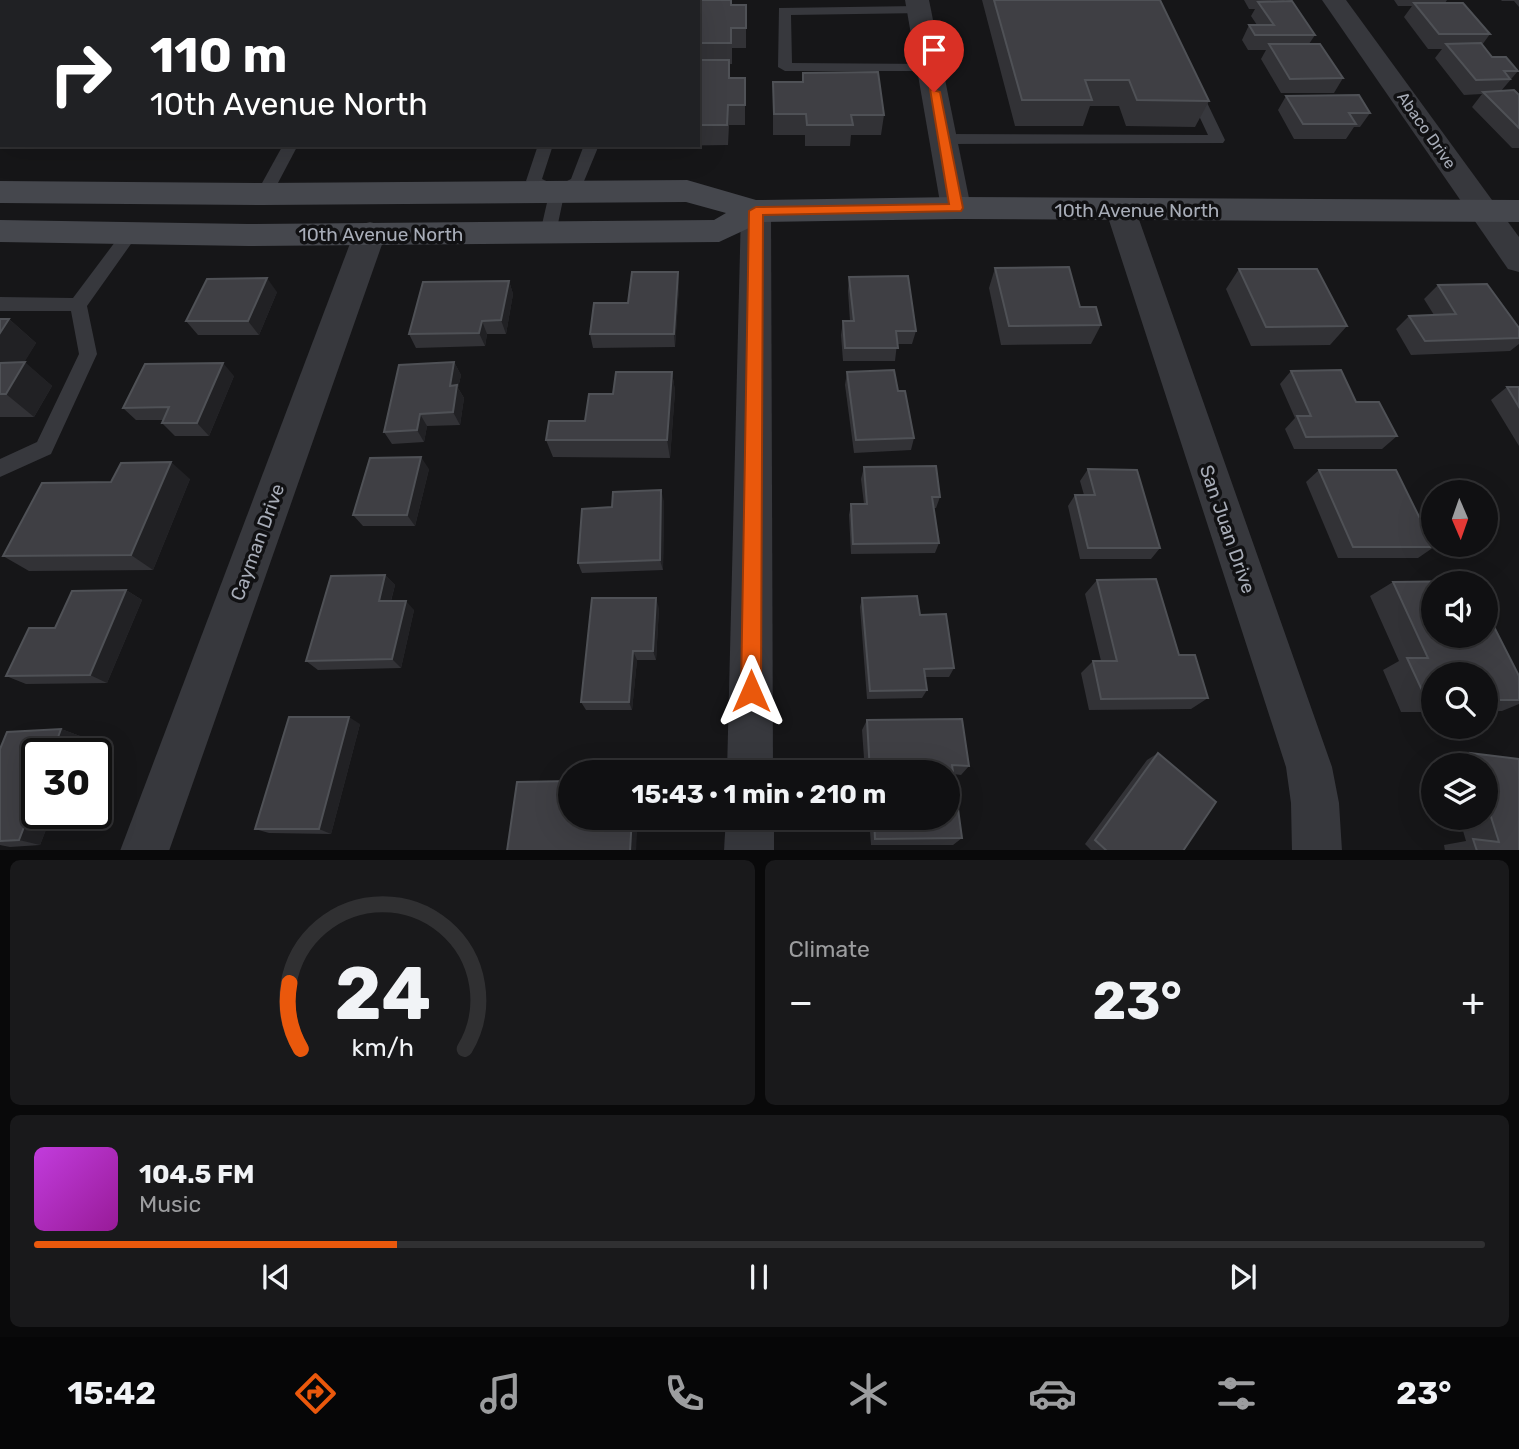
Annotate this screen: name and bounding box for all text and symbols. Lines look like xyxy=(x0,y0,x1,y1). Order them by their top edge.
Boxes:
pin xyxy=(904,20,964,92)
text: 110 m xyxy=(150,26,287,84)
icon: right xyxy=(35,28,126,119)
icon: arrive xyxy=(915,31,953,69)
text: 10th Avenue North xyxy=(150,85,428,123)
street label: Abaco Drive xyxy=(1393,88,1460,172)
street label: 10th Avenue North xyxy=(1055,199,1219,222)
street label: 10th Avenue North xyxy=(299,223,463,246)
street label: San Juan Drive xyxy=(1195,462,1260,596)
north arrow xyxy=(1421,480,1498,556)
map controls xyxy=(1421,480,1498,830)
street label: Cayman Drive xyxy=(226,481,289,604)
button: sound xyxy=(1421,571,1498,648)
position arrow xyxy=(714,654,788,728)
button: search xyxy=(1421,662,1498,739)
speed limit sign: 30 xyxy=(21,738,112,829)
button: layers xyxy=(1421,753,1498,830)
text: 15:43 · 1 min · 210 m xyxy=(632,779,886,810)
text: Climate xyxy=(789,935,870,963)
text: 24 xyxy=(334,951,431,1037)
text: 23° xyxy=(1093,970,1182,1032)
text: − xyxy=(789,979,813,1025)
text: + xyxy=(1461,979,1485,1025)
text: km/h xyxy=(351,1032,413,1061)
text: 104.5 FM xyxy=(139,1159,255,1190)
text: Music xyxy=(139,1190,201,1218)
icon: previous xyxy=(257,1258,295,1296)
icon: pause xyxy=(740,1258,778,1296)
icon: next xyxy=(1224,1258,1262,1296)
icon: directions xyxy=(291,1369,340,1418)
icon: music xyxy=(476,1369,525,1418)
icon: phone xyxy=(660,1369,709,1418)
icon: climate xyxy=(844,1369,893,1418)
icon: car xyxy=(1028,1369,1077,1418)
icon: filters xyxy=(1212,1369,1261,1418)
text: 15:42 xyxy=(68,1374,156,1412)
text: 23° xyxy=(1396,1374,1451,1412)

